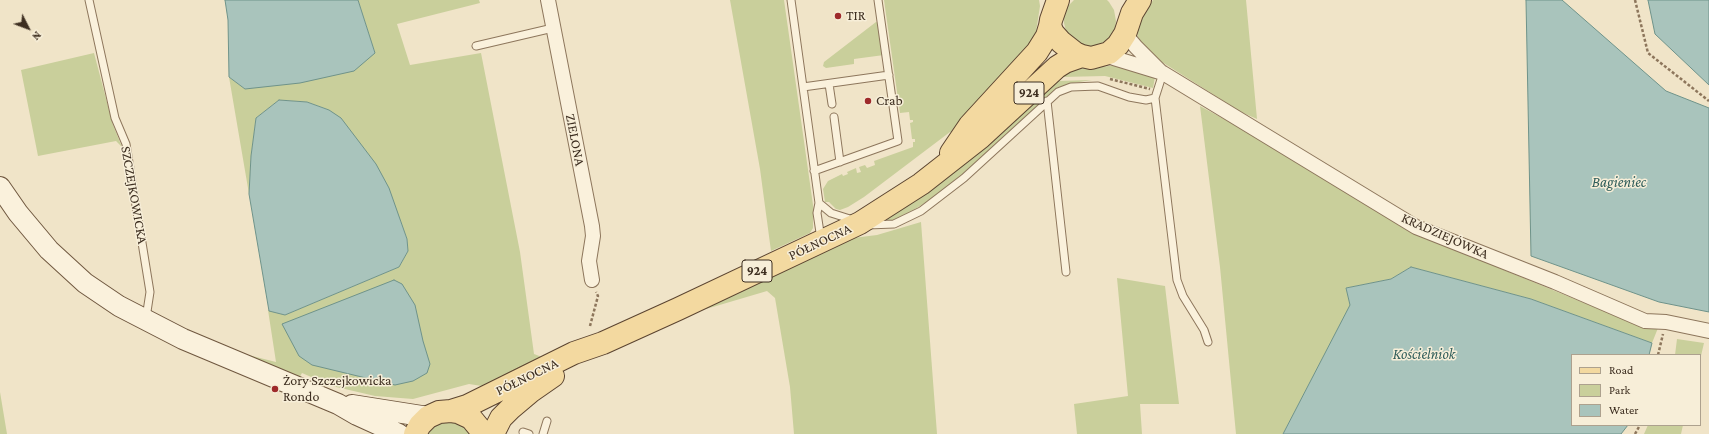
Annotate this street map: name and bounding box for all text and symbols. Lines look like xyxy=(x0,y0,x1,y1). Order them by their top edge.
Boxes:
north arrow xyxy=(8,8,48,48)
place label: TIR xyxy=(846,8,866,24)
marker: TIR xyxy=(833,11,843,21)
text: N xyxy=(30,29,44,43)
road number: 924 xyxy=(1014,82,1044,104)
place label: Crab xyxy=(876,93,903,109)
marker: Crab xyxy=(863,96,873,106)
street label: ZIELONA xyxy=(562,113,588,167)
street label: SZCZEJKOWICKA xyxy=(117,145,151,245)
water label: Bagieniec xyxy=(1592,173,1646,191)
street label: KRADZIEJÓWKA xyxy=(1399,209,1491,263)
street label: PÓŁNOCNA xyxy=(786,220,854,264)
road number: 924 xyxy=(742,260,772,282)
water label: Kościelniok xyxy=(1393,345,1455,363)
legend xyxy=(1571,354,1701,426)
street label: PÓŁNOCNA xyxy=(493,355,561,399)
text: Road xyxy=(1609,363,1633,377)
place label: Żory Szczejkowicka Rondo xyxy=(283,373,391,406)
text: Park xyxy=(1609,383,1630,397)
marker: Żory Szczejkowicka Rondo xyxy=(270,384,280,394)
text: Water xyxy=(1609,403,1638,417)

